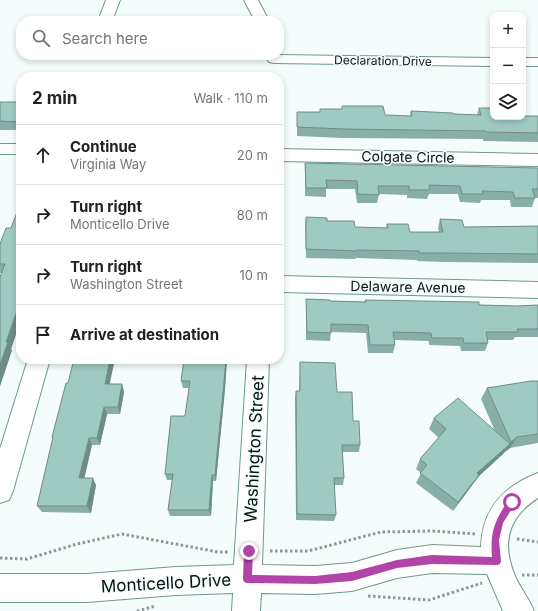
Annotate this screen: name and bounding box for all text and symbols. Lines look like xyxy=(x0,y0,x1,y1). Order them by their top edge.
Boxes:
map controls xyxy=(490,12,526,120)
button: + xyxy=(490,12,526,48)
search box xyxy=(16,16,284,60)
icon: search xyxy=(30,27,52,49)
text: Search here xyxy=(62,29,148,48)
button: − xyxy=(490,48,526,84)
street label: Declaration Drive xyxy=(334,52,432,69)
button: layers xyxy=(490,84,526,120)
text: 2 min xyxy=(32,88,77,108)
text: Walk · 110 m xyxy=(193,90,268,106)
text: Continue xyxy=(70,137,137,156)
icon: ahead xyxy=(32,144,54,166)
text: 20 m xyxy=(237,147,268,163)
street label: Colgate Circle xyxy=(361,147,455,166)
text: Virginia Way xyxy=(70,156,146,172)
text: Turn right xyxy=(70,197,142,216)
icon: right xyxy=(32,204,54,226)
text: 80 m xyxy=(237,207,268,223)
text: Monticello Drive xyxy=(70,216,170,232)
text: Turn right xyxy=(70,257,142,276)
icon: right xyxy=(32,264,54,286)
text: 10 m xyxy=(239,267,268,283)
text: Washington Street xyxy=(70,276,183,292)
street label: Delaware Avenue xyxy=(350,277,466,296)
icon: arrive xyxy=(32,324,54,346)
text: Arrive at destination xyxy=(70,325,219,344)
street label: Washington Street xyxy=(240,374,268,523)
route start xyxy=(503,493,521,511)
route end xyxy=(240,542,258,560)
street label: Monticello Drive xyxy=(100,570,232,596)

